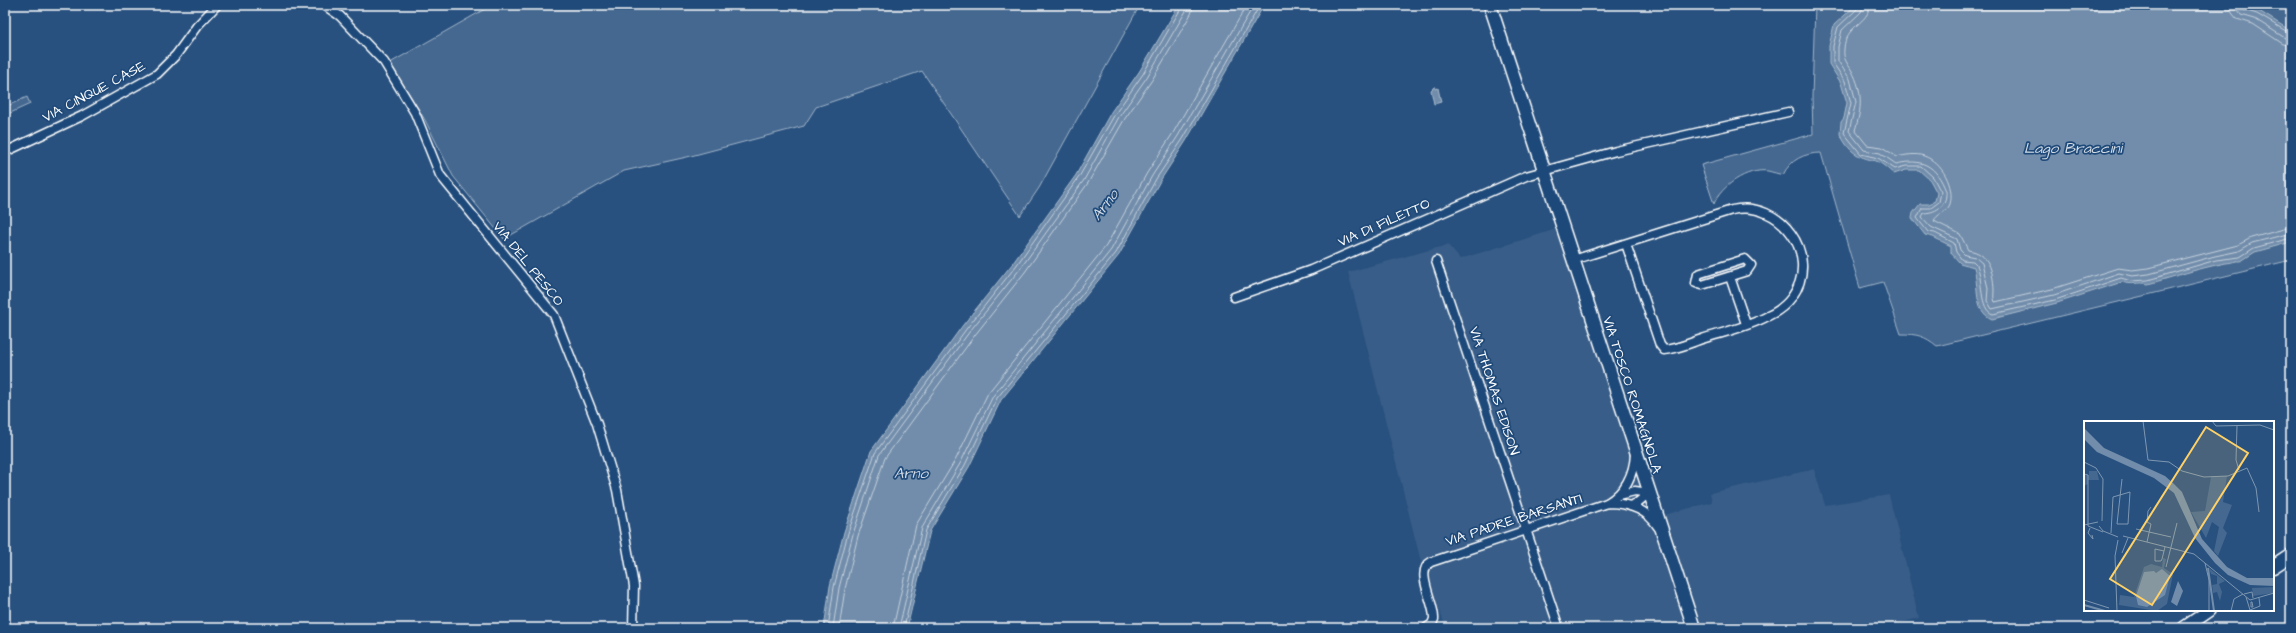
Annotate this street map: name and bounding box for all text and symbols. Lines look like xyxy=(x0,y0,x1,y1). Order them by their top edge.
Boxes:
street label: VIA CINQUE CASE xyxy=(39,56,150,128)
water label: Lago Braccini xyxy=(2024,138,2124,160)
water label: Arno xyxy=(1086,184,1125,225)
street label: VIA DI FILETTO xyxy=(1335,194,1433,252)
street label: VIA DEL PESCO xyxy=(488,217,568,311)
street label: VIA TOSCO ROMAGNOLA xyxy=(1597,314,1667,476)
street label: VIA THOMAS EDISON xyxy=(1464,324,1524,458)
inset map xyxy=(2084,421,2274,611)
water label: Arno xyxy=(894,463,929,484)
street label: VIA PADRE BARSANTI xyxy=(1443,488,1585,552)

